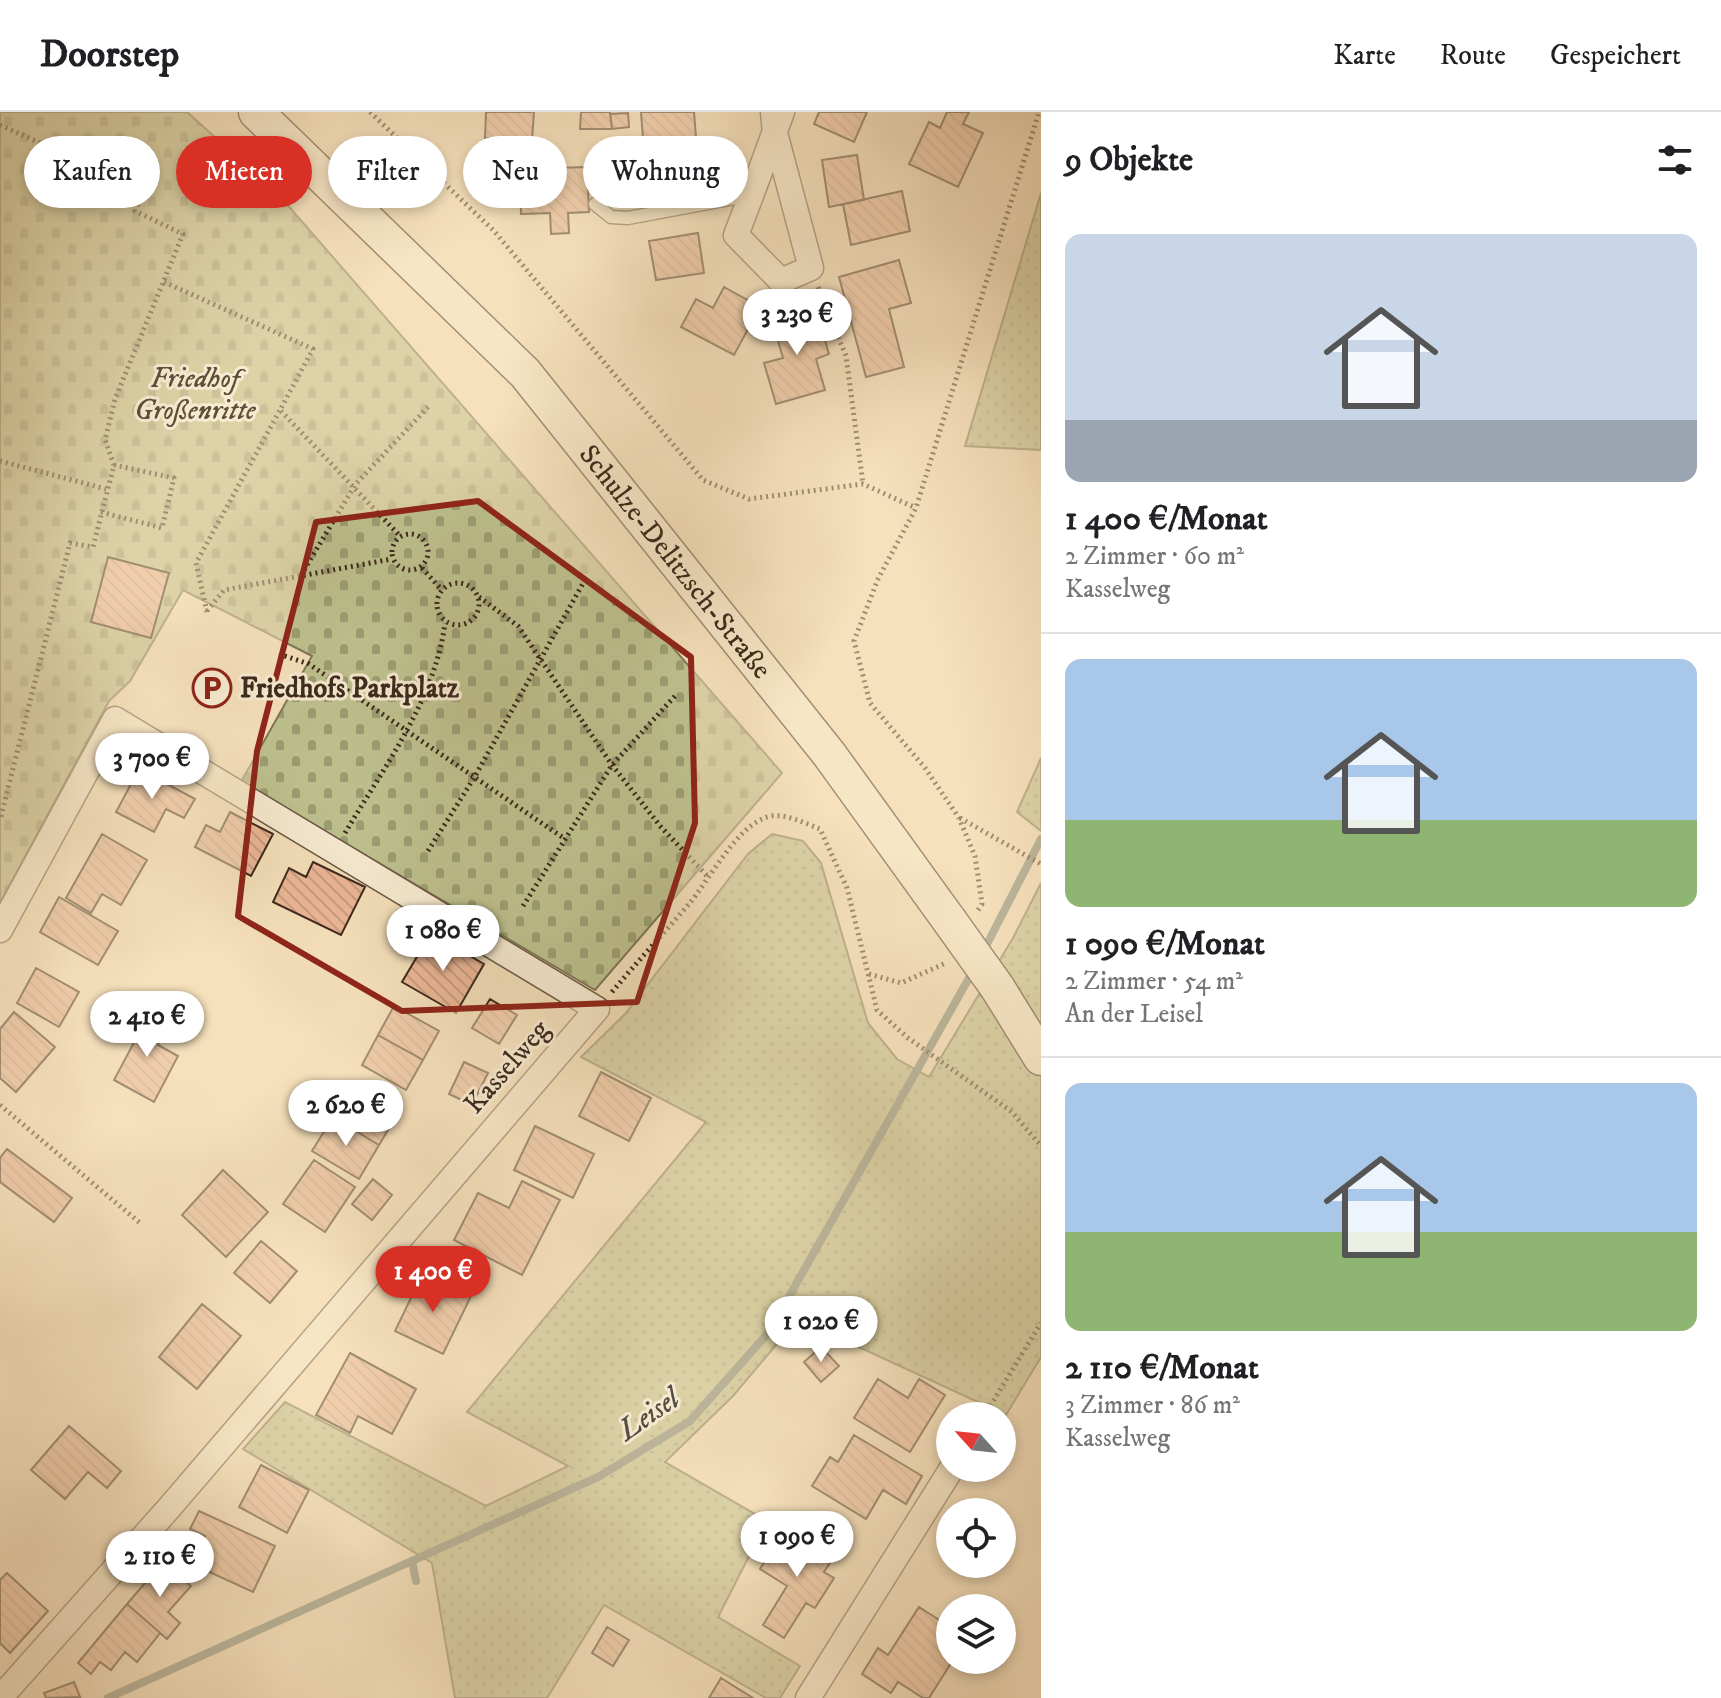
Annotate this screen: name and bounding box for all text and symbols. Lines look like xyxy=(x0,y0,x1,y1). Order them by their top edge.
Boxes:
text: Doorstep xyxy=(40,31,179,79)
text: Karte xyxy=(1333,38,1396,73)
text: Route xyxy=(1440,38,1506,73)
text: Gespeichert xyxy=(1550,38,1681,73)
chip: Kaufen xyxy=(24,136,160,208)
chip: Mieten xyxy=(176,136,312,208)
chip: Filter xyxy=(328,136,447,208)
chip: Neu xyxy=(463,136,567,208)
chip: Wohnung xyxy=(583,136,748,208)
icon: filters xyxy=(1653,138,1697,182)
text: 9 Objekte xyxy=(1065,139,1193,181)
icon: home xyxy=(1309,286,1453,430)
pin: 3 230 € xyxy=(723,289,871,357)
text: 3 230 € xyxy=(761,298,833,331)
park label: Friedhof Großenritte xyxy=(134,361,257,428)
street label: Schulze-Delitzsch-Straße xyxy=(571,437,779,686)
text: 1 400 €/Monat xyxy=(1065,498,1268,540)
text: 2 Zimmer · 60 m² xyxy=(1065,540,1244,573)
text: Kasselweg xyxy=(1065,573,1170,606)
parking icon: Friedhofs Parkplatz xyxy=(191,667,233,709)
place label: Friedhofs Parkplatz xyxy=(240,671,460,706)
icon: home xyxy=(1309,711,1453,855)
pin: 3 700 € xyxy=(78,733,226,801)
text: 3 700 € xyxy=(113,742,191,775)
pin: 1 080 € xyxy=(369,905,517,973)
text: 1 080 € xyxy=(405,914,481,947)
text: 1 090 €/Monat xyxy=(1065,923,1265,965)
text: 2 Zimmer · 54 m² xyxy=(1065,965,1243,998)
pin: 2 410 € xyxy=(73,991,221,1059)
text: An der Leisel xyxy=(1065,998,1203,1031)
text: 2 410 € xyxy=(108,1000,186,1033)
street label: Kasselweg xyxy=(457,1013,558,1121)
pin: 2 620 € xyxy=(272,1080,420,1148)
text: 2 620 € xyxy=(306,1089,386,1122)
icon: home xyxy=(1309,1135,1453,1279)
pin: 1 400 € xyxy=(359,1246,507,1314)
text: 1 400 € xyxy=(394,1255,472,1288)
pin: 1 020 € xyxy=(747,1296,895,1364)
text: 1 020 € xyxy=(783,1305,859,1338)
text: 2 110 €/Monat xyxy=(1065,1347,1259,1389)
water label: Leisel xyxy=(609,1379,690,1450)
text: 3 Zimmer · 86 m² xyxy=(1065,1389,1240,1422)
north arrow xyxy=(936,1402,1016,1482)
map controls xyxy=(936,1402,1016,1674)
text: Kasselweg xyxy=(1065,1422,1170,1455)
button: locate xyxy=(936,1498,1016,1578)
pin: 1 090 € xyxy=(723,1511,871,1579)
text: 1 090 € xyxy=(759,1520,835,1553)
pin: 2 110 € xyxy=(86,1531,234,1599)
text: 2 110 € xyxy=(124,1540,196,1573)
button: layers xyxy=(936,1594,1016,1674)

